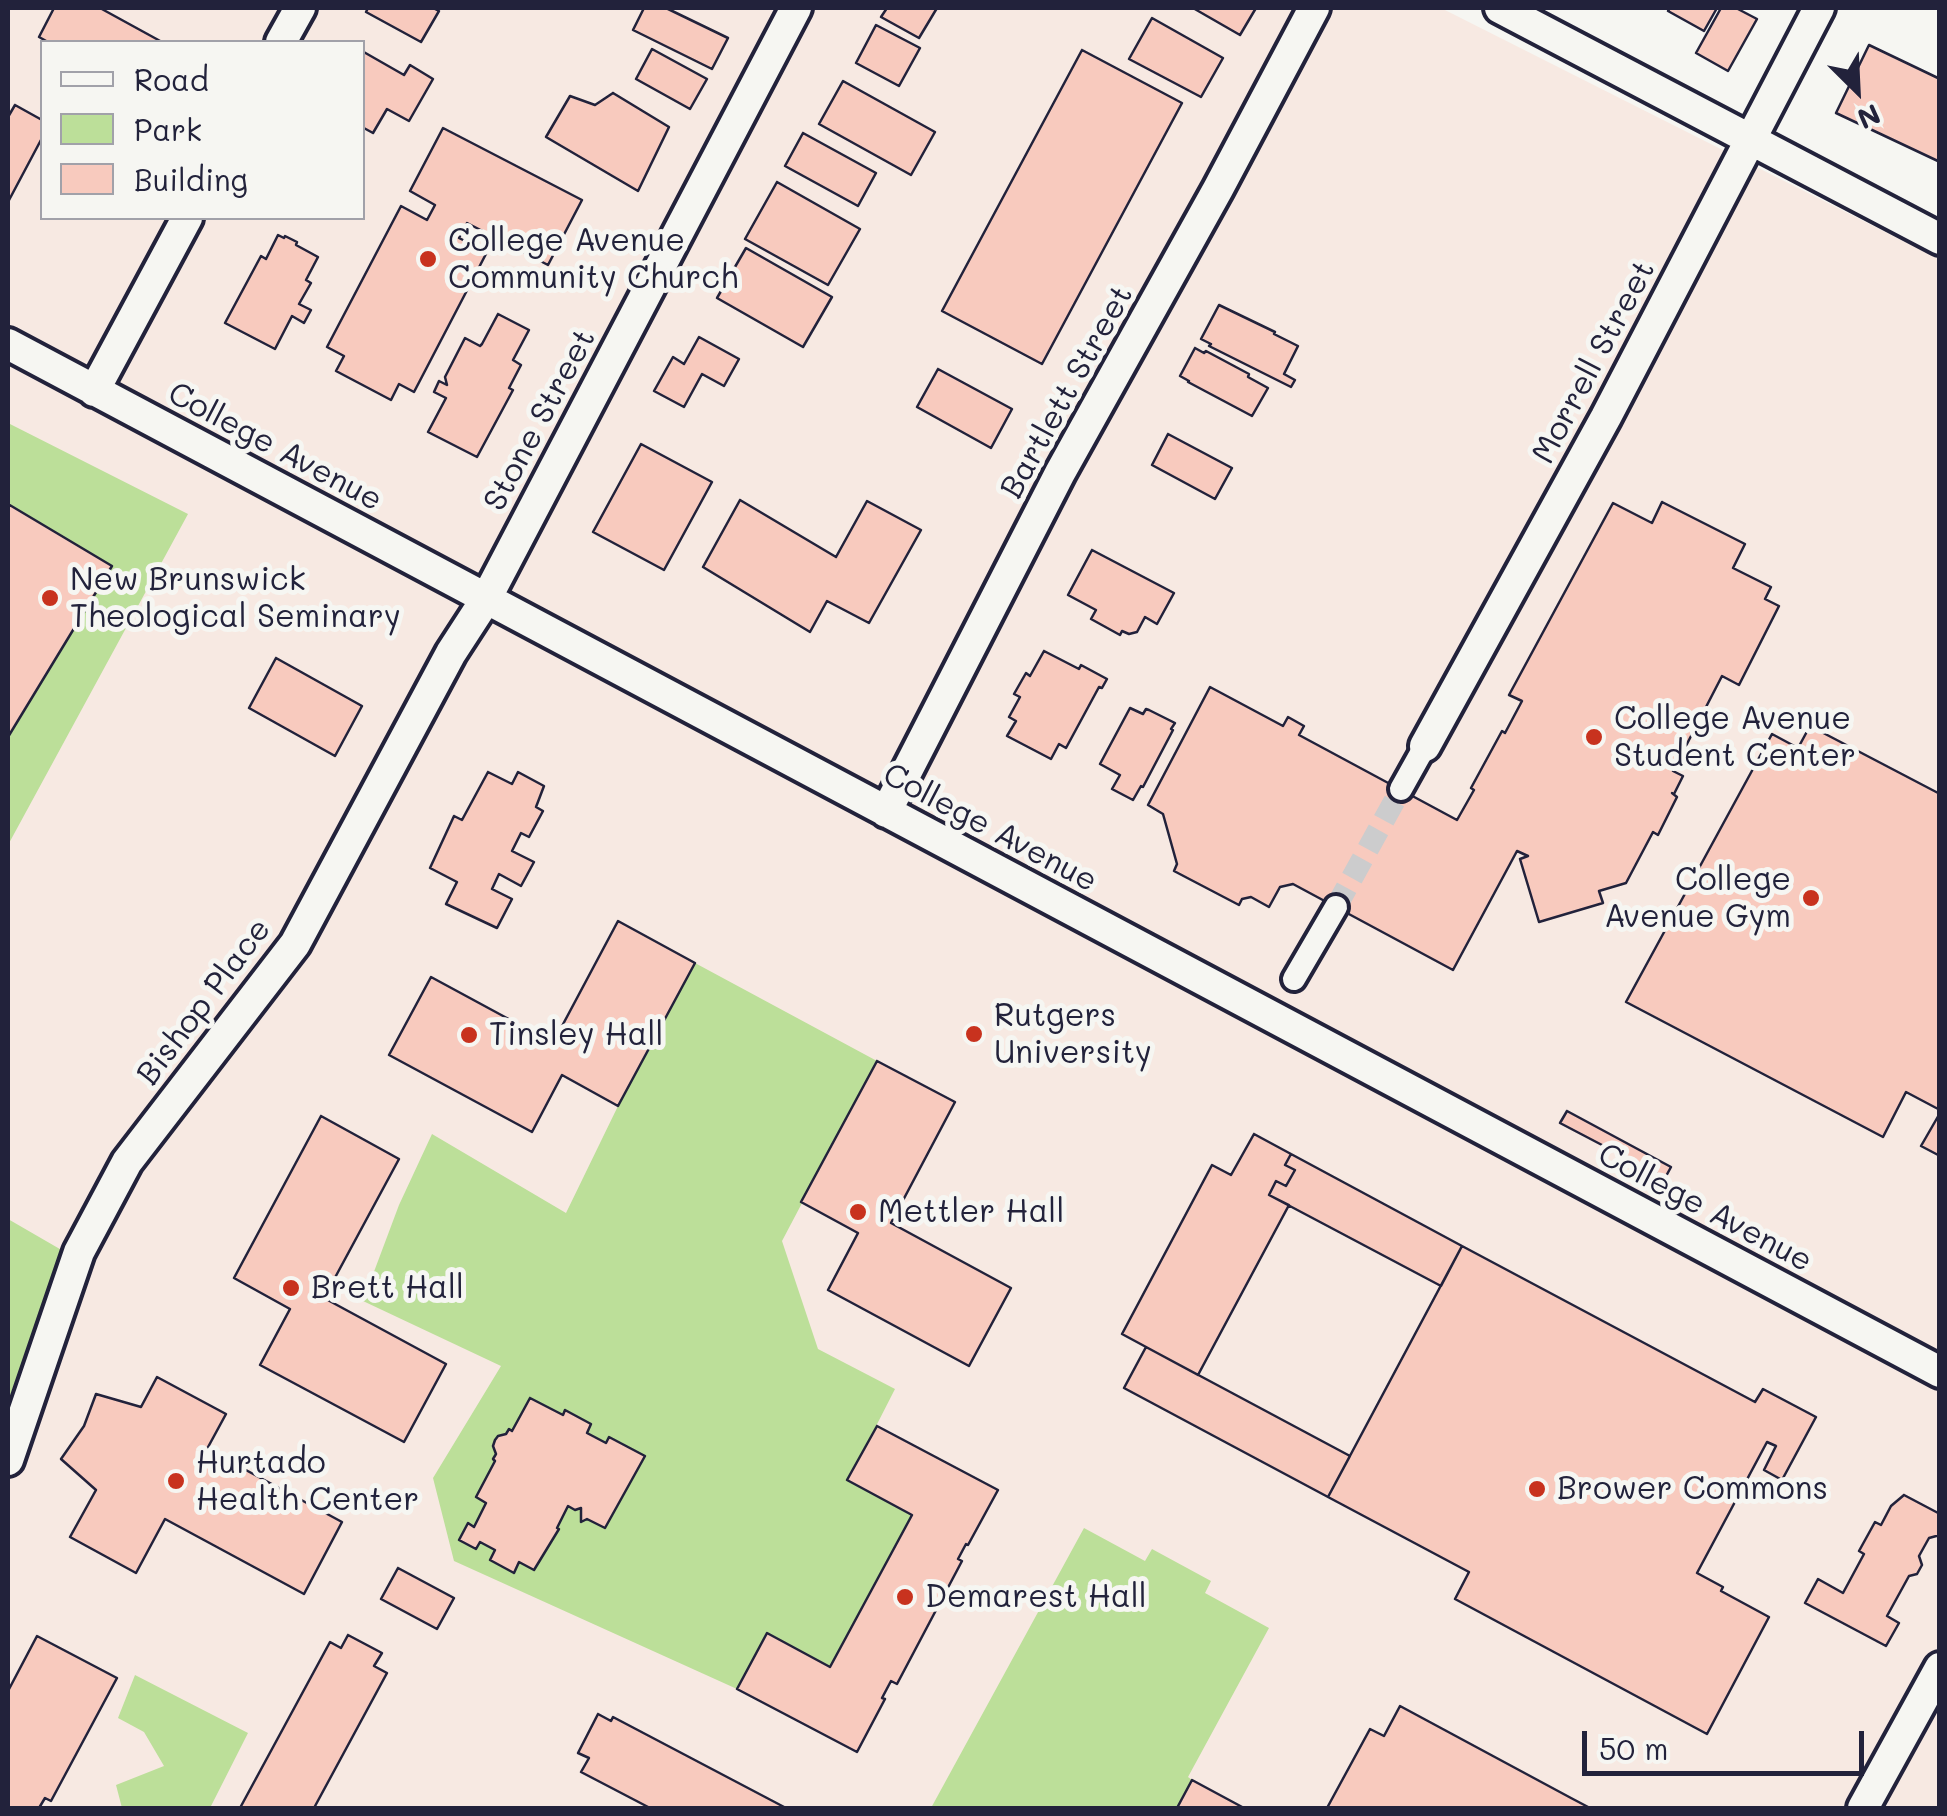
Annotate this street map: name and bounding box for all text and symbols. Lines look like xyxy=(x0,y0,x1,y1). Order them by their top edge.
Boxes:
legend xyxy=(40,40,365,220)
north arrow xyxy=(1807,40,1907,140)
text: Road xyxy=(134,59,209,99)
text: N xyxy=(1852,97,1886,138)
text: Park xyxy=(134,109,202,149)
text: Building xyxy=(134,159,248,199)
place label: College Avenue Community Church xyxy=(448,222,738,297)
marker: College Avenue Community Church xyxy=(417,248,439,270)
street label: Morrell Street xyxy=(1524,254,1664,470)
street label: Bartlett Street xyxy=(993,279,1141,505)
street label: Stone Street xyxy=(476,322,604,518)
street label: College Avenue xyxy=(161,374,389,520)
place label: New Brunswick Theological Seminary xyxy=(70,561,401,636)
marker: New Brunswick Theological Seminary xyxy=(39,587,61,609)
place label: College Avenue Student Center xyxy=(1614,700,1856,775)
marker: College Avenue Student Center xyxy=(1583,726,1605,748)
street label: College Avenue xyxy=(876,755,1104,901)
place label: College Avenue Gym xyxy=(1604,861,1791,936)
marker: College Avenue Gym xyxy=(1800,887,1822,909)
street label: Bishop Place xyxy=(129,911,279,1093)
place label: Rutgers University xyxy=(994,997,1152,1072)
place label: Tinsley Hall xyxy=(489,1016,663,1054)
marker: Rutgers University xyxy=(963,1023,985,1045)
marker: Tinsley Hall xyxy=(458,1024,480,1046)
street label: College Avenue xyxy=(1591,1135,1819,1281)
place label: Mettler Hall xyxy=(878,1193,1064,1231)
marker: Mettler Hall xyxy=(847,1201,869,1223)
place label: Brett Hall xyxy=(311,1269,464,1307)
marker: Brett Hall xyxy=(280,1277,302,1299)
place label: Hurtado Health Center xyxy=(196,1444,419,1519)
marker: Hurtado Health Center xyxy=(165,1470,187,1492)
place label: Brower Commons xyxy=(1557,1470,1828,1508)
marker: Brower Commons xyxy=(1526,1478,1548,1500)
place label: Demarest Hall xyxy=(925,1578,1147,1616)
marker: Demarest Hall xyxy=(894,1586,916,1608)
scale bar xyxy=(1587,1711,1870,1773)
text: 50 m xyxy=(1599,1728,1669,1768)

